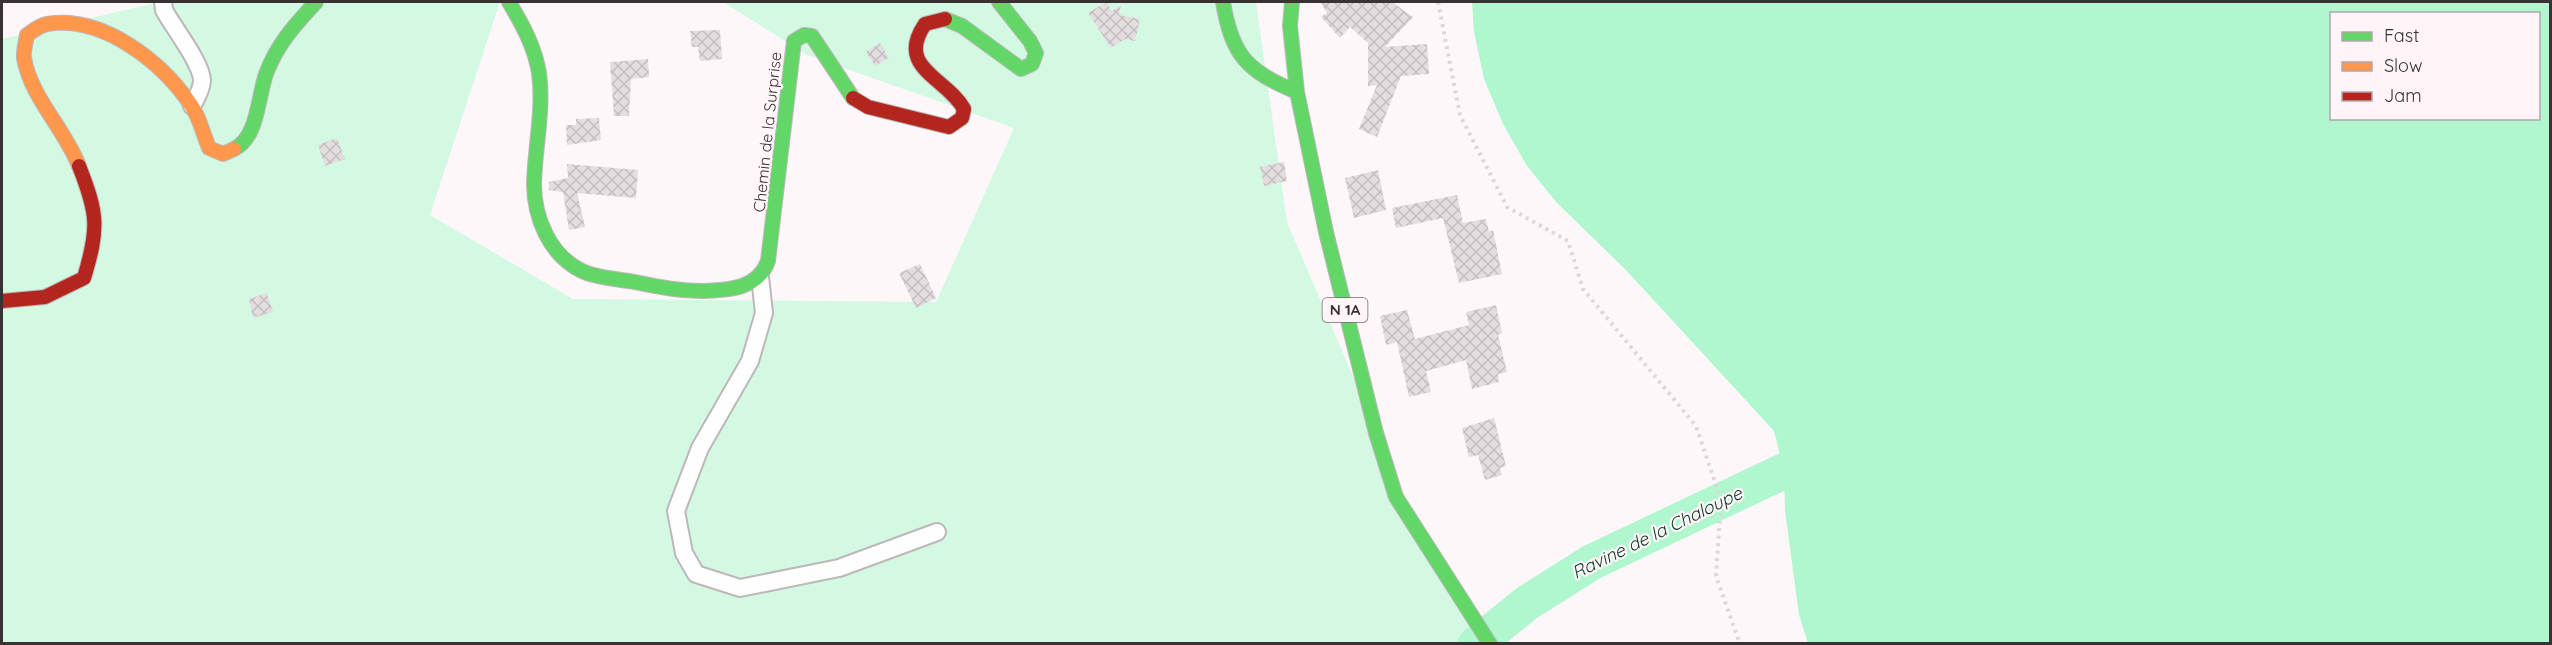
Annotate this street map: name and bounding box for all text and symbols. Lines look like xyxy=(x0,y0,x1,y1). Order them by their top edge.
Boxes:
legend xyxy=(2330,12,2540,120)
text: Fast xyxy=(2384,24,2419,47)
street label: Chemin de la Surprise xyxy=(749,51,785,213)
text: Slow xyxy=(2384,54,2422,77)
text: Jam xyxy=(2384,84,2422,107)
road number: N 1A xyxy=(1322,298,1368,322)
water label: Ravine de la Chaloupe xyxy=(1568,481,1746,584)

